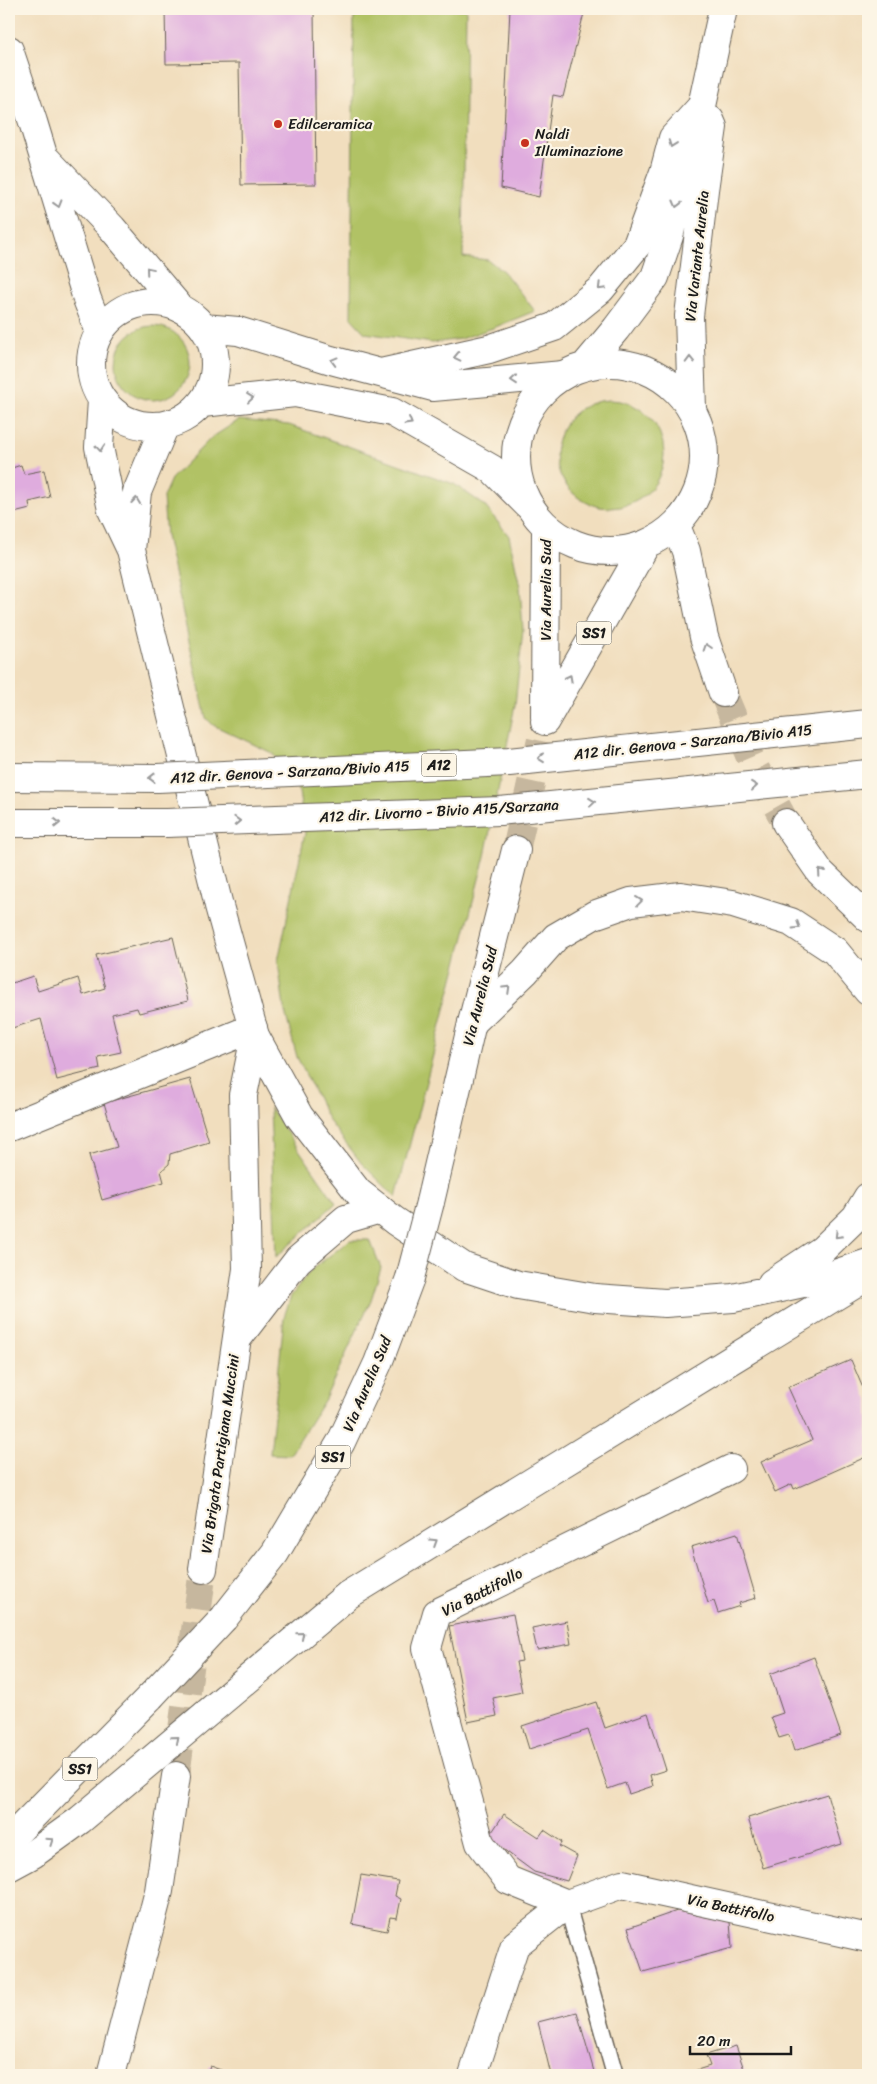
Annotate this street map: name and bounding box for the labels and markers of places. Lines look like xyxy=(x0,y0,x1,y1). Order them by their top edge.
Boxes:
place label: Edilceramica xyxy=(288,111,373,137)
marker: Edilceramica xyxy=(272,118,284,130)
place label: Naldi Illuminazione xyxy=(534,121,623,164)
marker: Naldi Illuminazione xyxy=(519,137,531,149)

